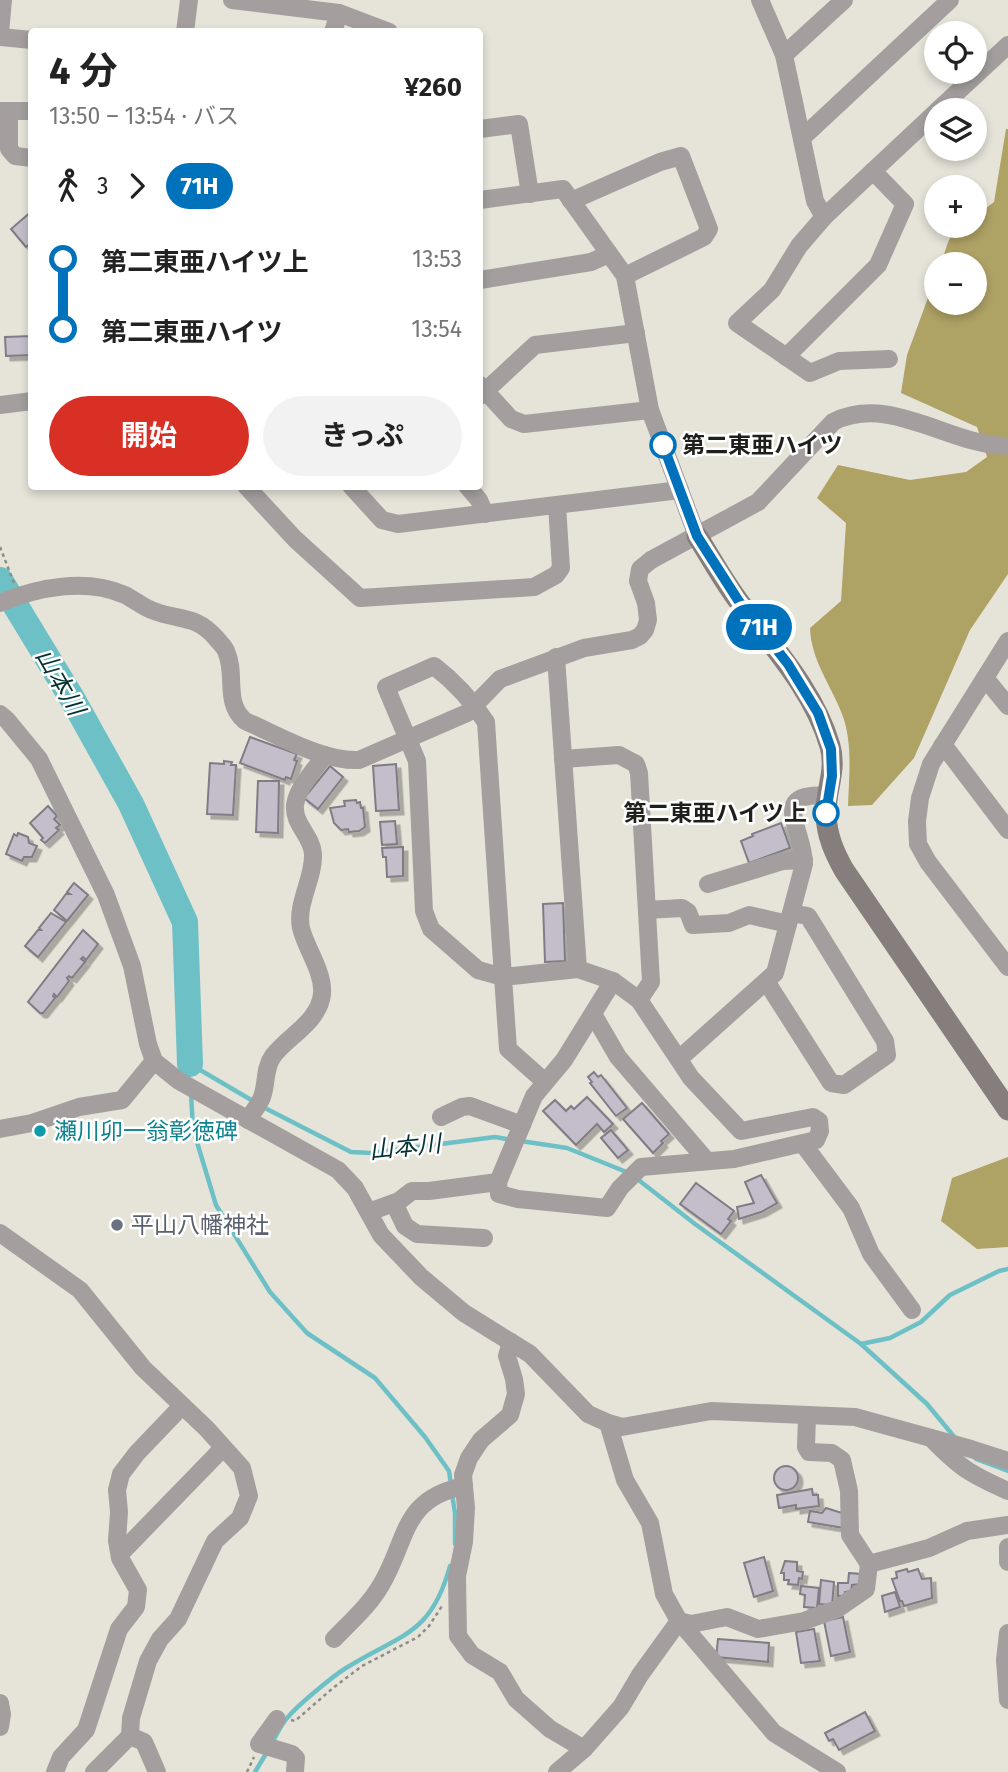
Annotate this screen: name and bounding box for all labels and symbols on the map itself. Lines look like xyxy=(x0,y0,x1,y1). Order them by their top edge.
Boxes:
place label: 第二東亜ハイツ xyxy=(682,431,843,459)
marker: 第二東亜ハイツ xyxy=(650,432,676,458)
line badge: 71H xyxy=(719,604,799,650)
water label: 山本川 xyxy=(30,644,92,723)
place label: 第二東亜ハイツ上 xyxy=(623,799,807,827)
marker: 第二東亜ハイツ上 xyxy=(813,800,839,826)
place label: 瀬川卯一翁彰徳碑 xyxy=(54,1117,238,1145)
marker: 瀬川卯一翁彰徳碑 xyxy=(32,1123,48,1139)
water label: 山本川 xyxy=(368,1129,445,1165)
place label: 平山八幡神社 xyxy=(131,1211,269,1239)
marker: 平山八幡神社 xyxy=(109,1217,125,1233)

